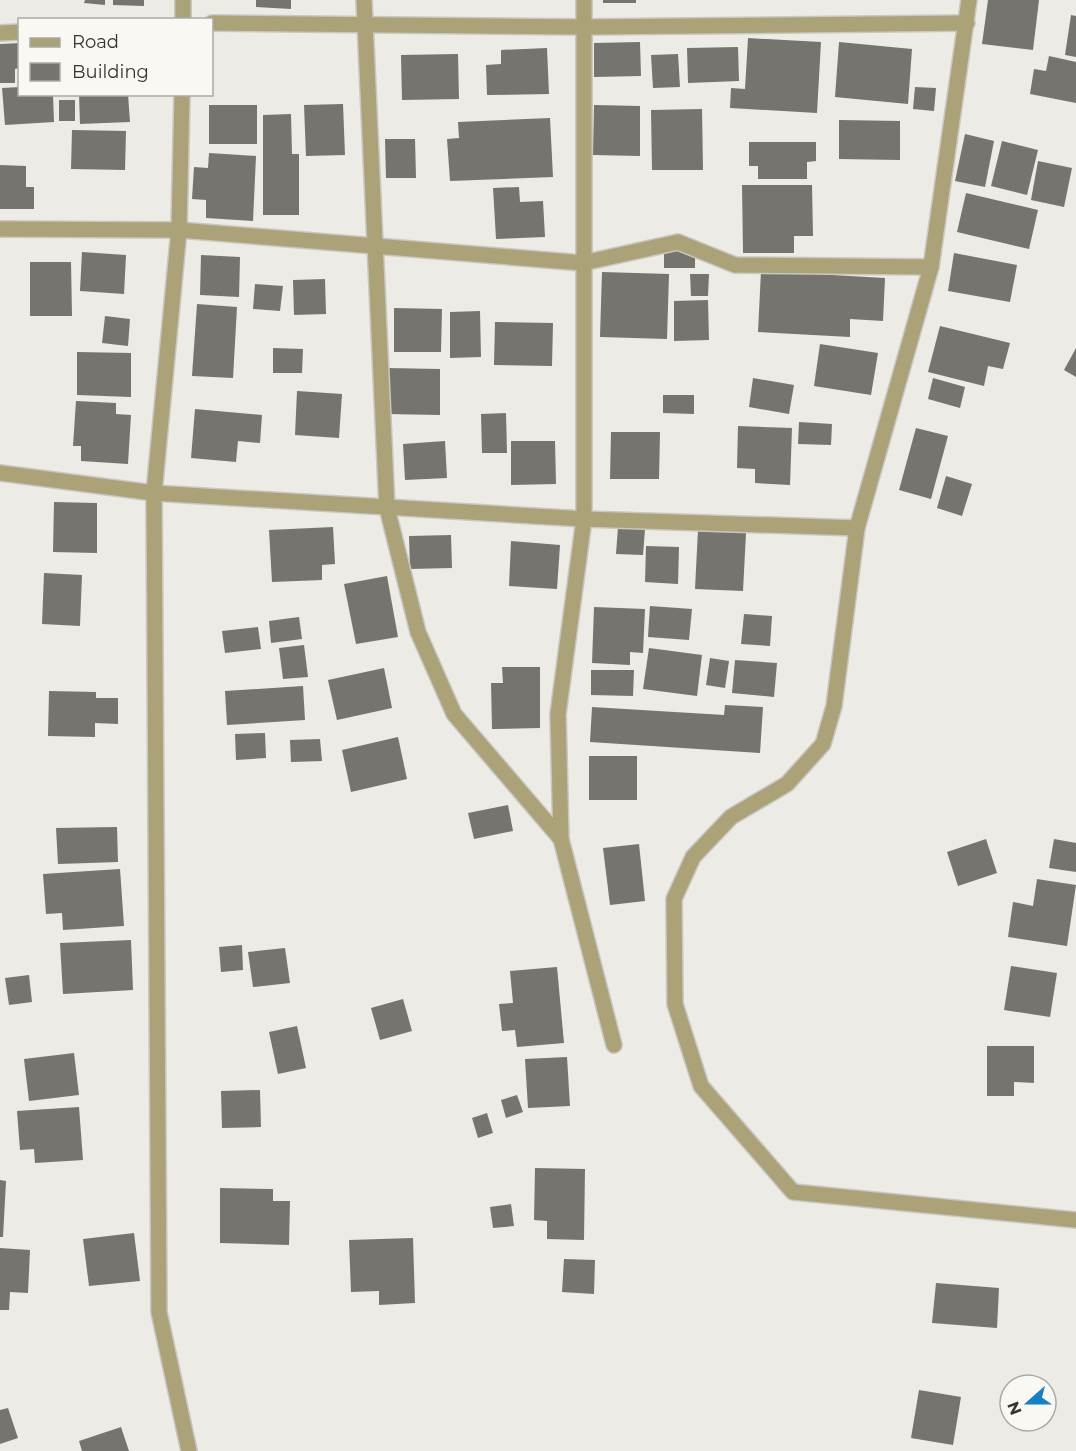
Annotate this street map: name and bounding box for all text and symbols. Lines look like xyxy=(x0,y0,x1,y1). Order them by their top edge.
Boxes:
legend xyxy=(18,18,213,96)
text: Road xyxy=(72,31,119,53)
text: Building xyxy=(72,61,149,83)
north arrow xyxy=(998,1373,1058,1433)
text: N xyxy=(1003,1399,1026,1418)

